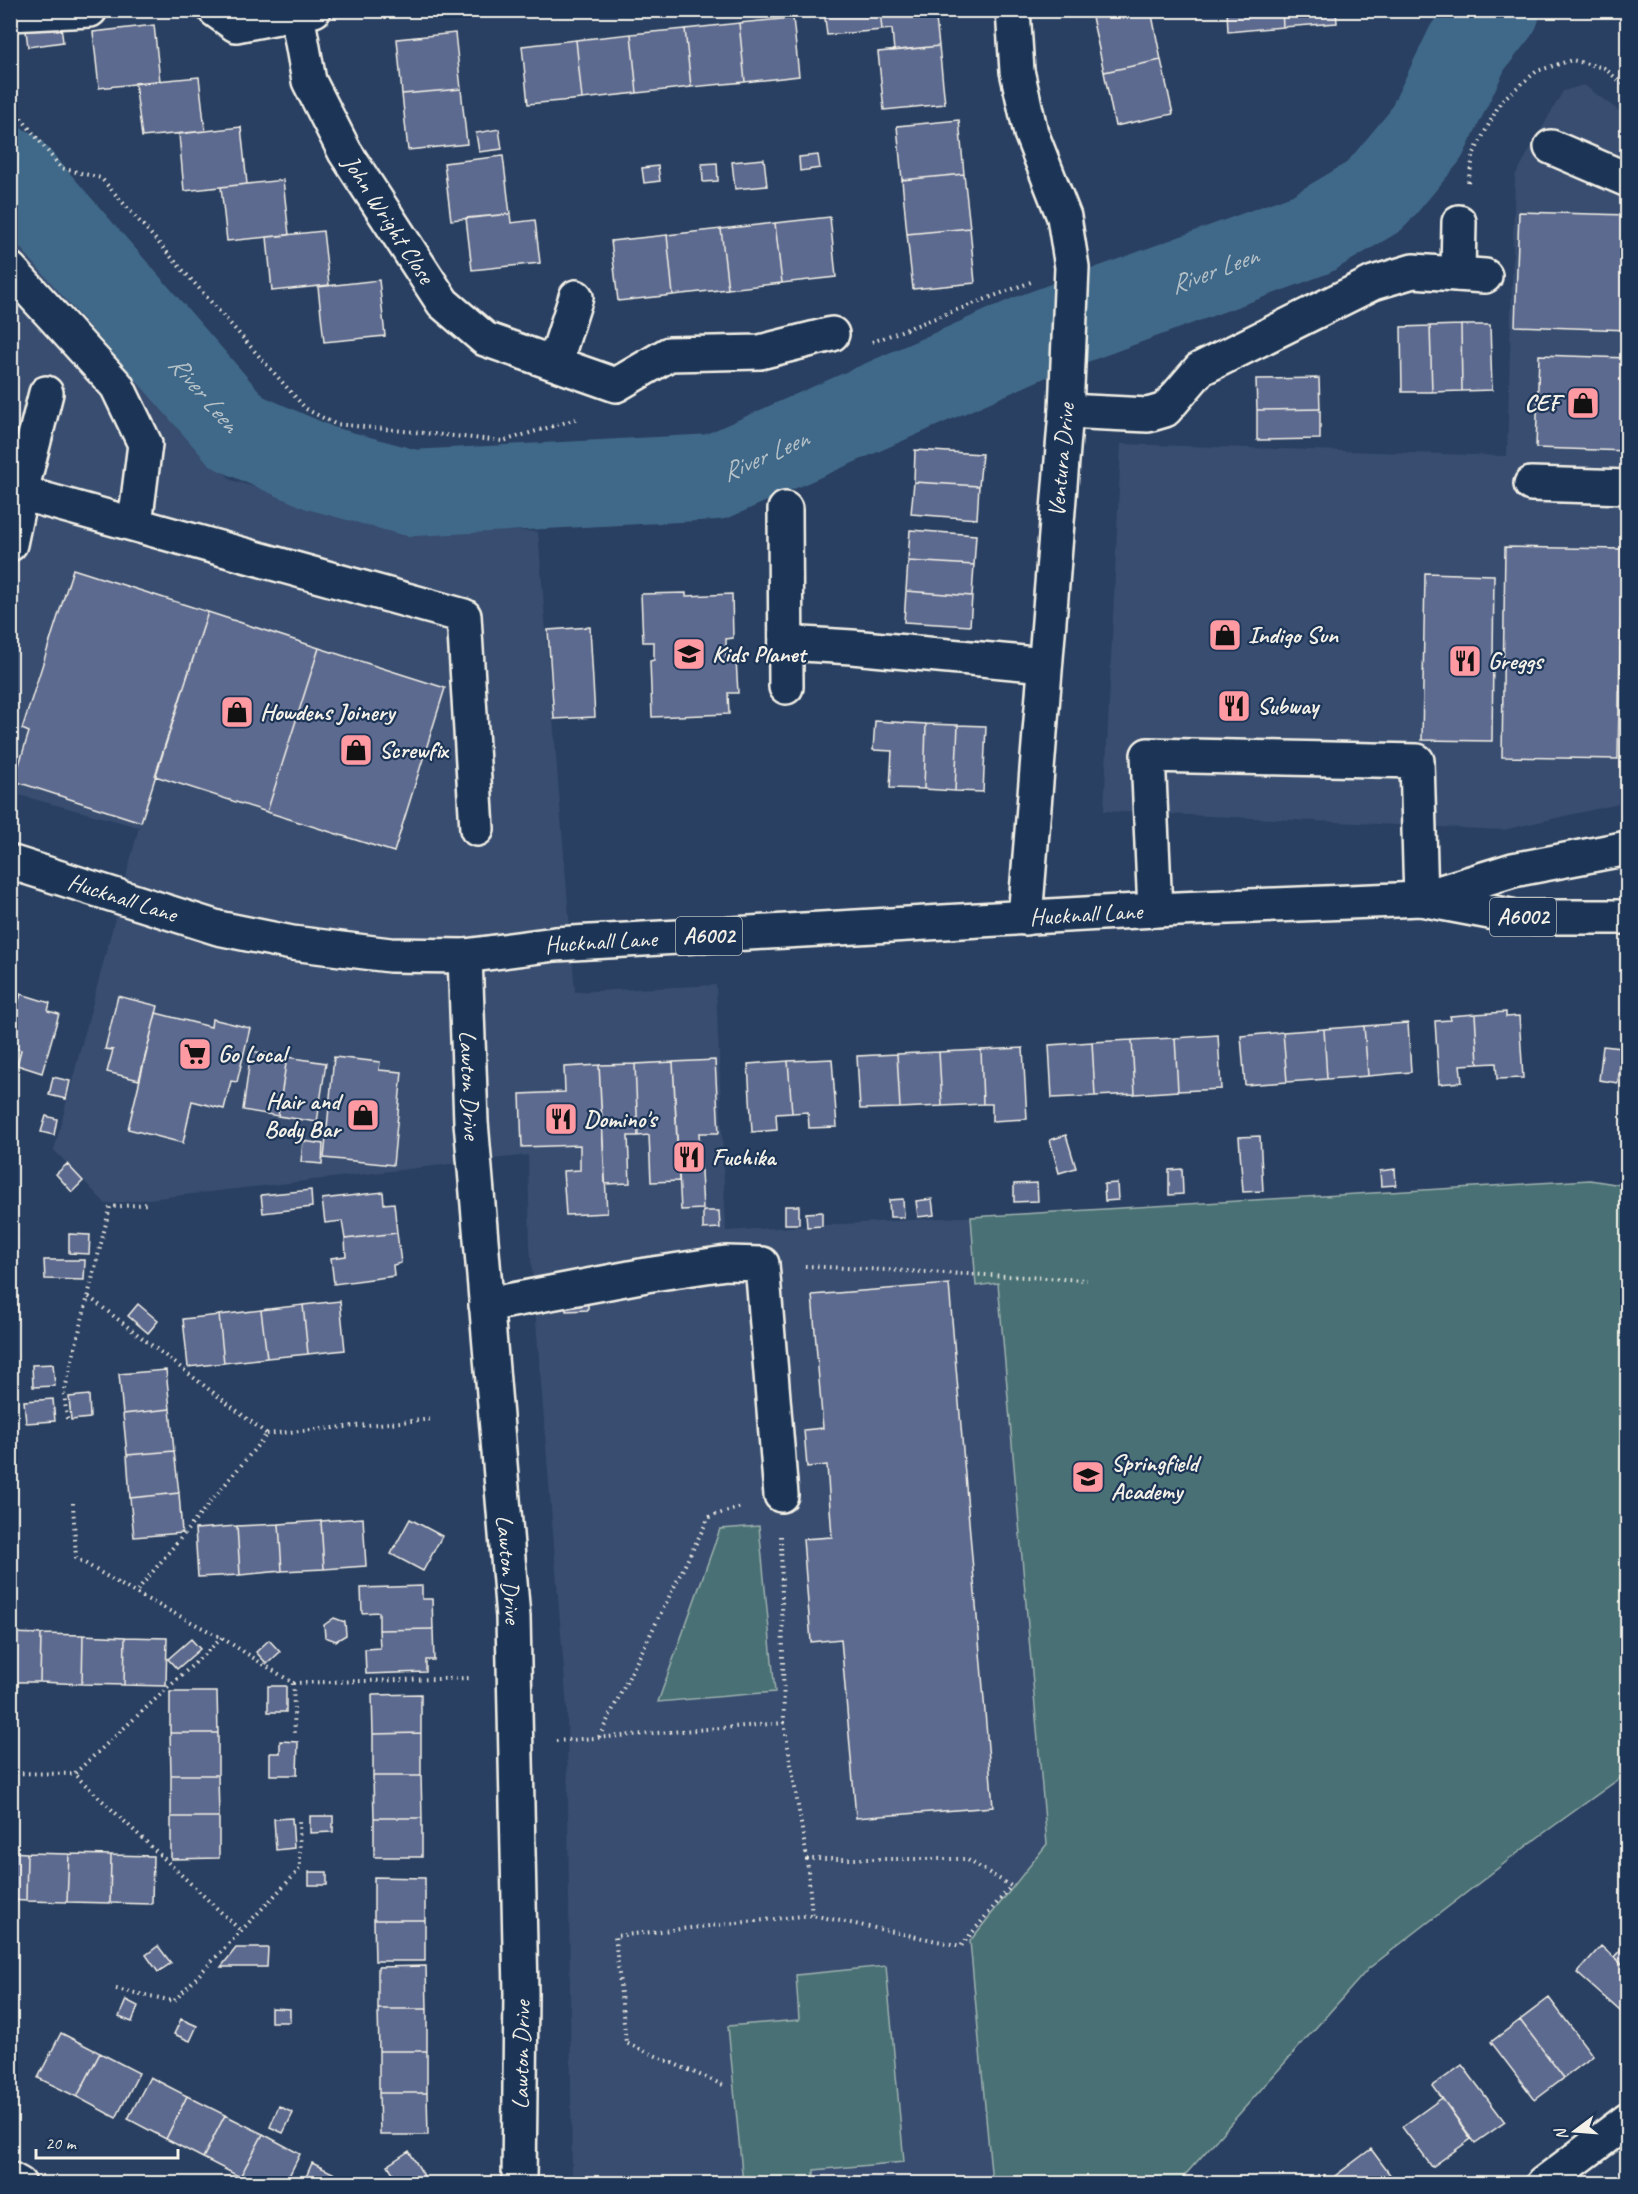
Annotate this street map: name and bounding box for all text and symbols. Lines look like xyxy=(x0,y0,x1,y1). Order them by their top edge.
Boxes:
street label: John Wright Close xyxy=(336,149,443,291)
water label: River Leen xyxy=(1165,238,1265,301)
water label: River Leen xyxy=(162,348,248,440)
shop icon: CEF xyxy=(1565,385,1601,421)
place label: CEF xyxy=(1525,388,1566,418)
street label: Ventura Drive xyxy=(1041,400,1081,518)
water label: River Leen xyxy=(716,420,815,489)
shop icon: Indigo Sun xyxy=(1207,617,1243,653)
place label: Indigo Sun xyxy=(1248,620,1339,650)
school or university icon: Kids Planet xyxy=(671,636,707,672)
place label: Kids Planet xyxy=(712,639,808,669)
restaurant icon: Greggs xyxy=(1447,643,1483,679)
place label: Greggs xyxy=(1488,646,1545,676)
restaurant icon: Subway xyxy=(1216,688,1252,724)
place label: Subway xyxy=(1257,691,1321,721)
shop icon: Howdens Joinery xyxy=(219,694,255,730)
place label: Howdens Joinery xyxy=(260,697,397,727)
shop icon: Screwfix xyxy=(338,732,374,768)
place label: Screwfix xyxy=(379,735,449,765)
street label: Hucknall Lane xyxy=(64,866,183,930)
street label: Hucknall Lane xyxy=(1029,896,1145,932)
road number: A6002 xyxy=(1490,898,1556,936)
road number: A6002 xyxy=(676,917,742,955)
street label: Hucknall Lane xyxy=(542,923,660,960)
street label: Lawton Drive xyxy=(453,1030,488,1143)
supermarket icon: Go Local xyxy=(177,1036,213,1072)
place label: Go Local xyxy=(218,1039,291,1069)
place label: Hair and Body Bar xyxy=(264,1086,344,1144)
shop icon: Hair and Body Bar xyxy=(345,1097,381,1133)
restaurant icon: Domino's xyxy=(543,1101,579,1137)
place label: Domino's xyxy=(584,1104,659,1134)
restaurant icon: Fuchika xyxy=(671,1139,707,1175)
place label: Fuchika xyxy=(712,1142,777,1172)
place label: Springfield Academy xyxy=(1111,1448,1202,1506)
school or university icon: Springfield Academy xyxy=(1070,1459,1106,1495)
street label: Lawton Drive xyxy=(489,1514,528,1626)
street label: Lawton Drive xyxy=(505,1998,537,2110)
north arrow xyxy=(1545,2101,1605,2161)
scale bar xyxy=(36,2122,178,2160)
text: N xyxy=(1550,2124,1573,2142)
text: 20 m xyxy=(45,2132,78,2154)

